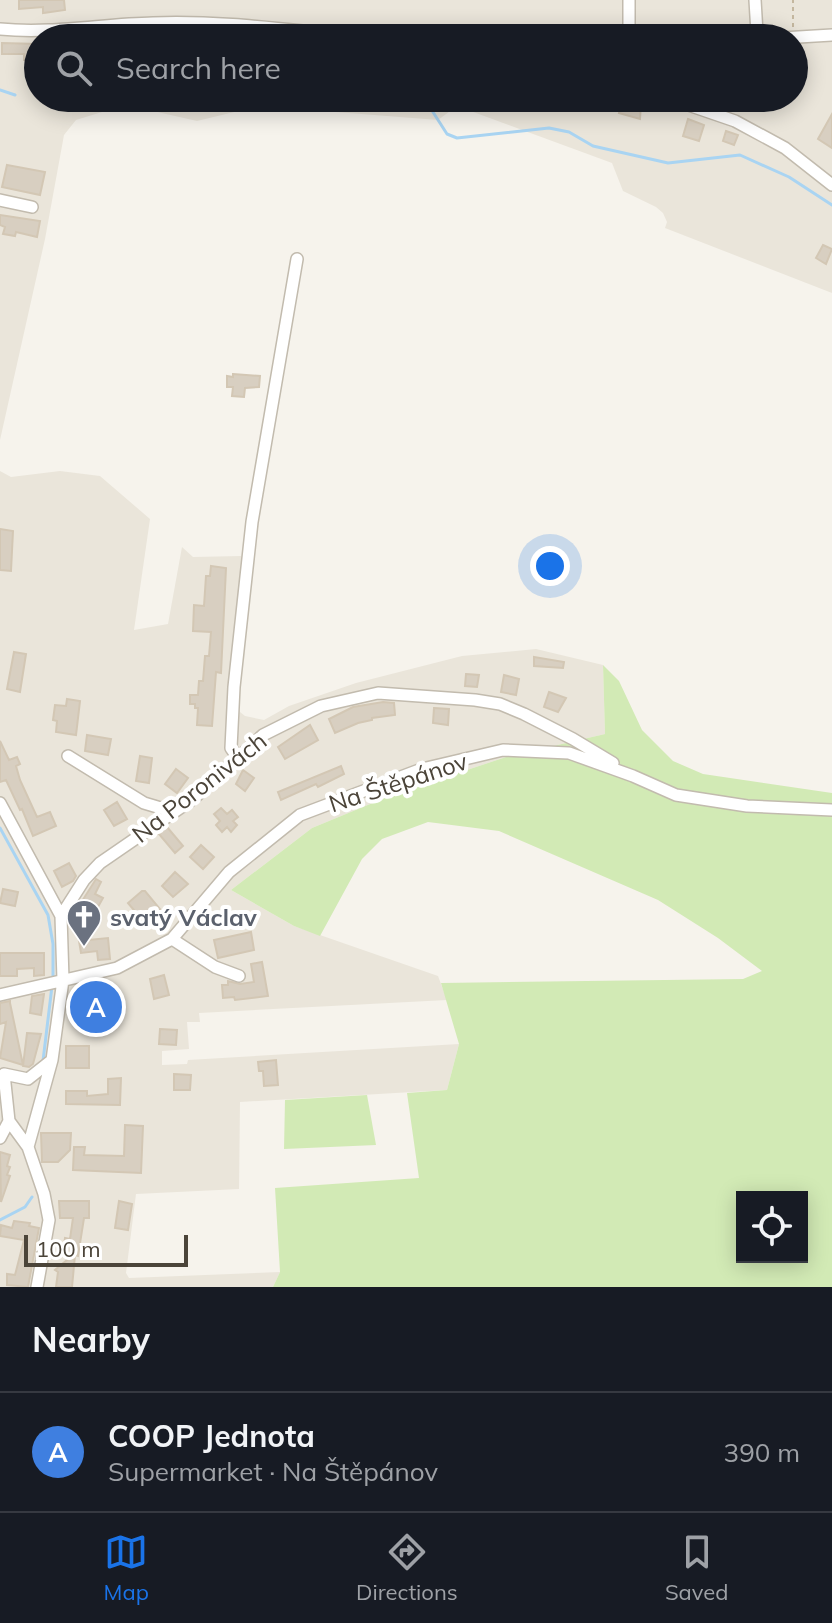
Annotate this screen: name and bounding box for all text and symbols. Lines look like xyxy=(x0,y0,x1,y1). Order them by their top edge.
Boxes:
search box xyxy=(24,24,808,112)
icon: search xyxy=(52,46,96,90)
text: Search here xyxy=(116,49,281,87)
your location xyxy=(530,546,570,586)
street label: Na Poronivách xyxy=(126,725,272,849)
street label: Na Štěpánov xyxy=(325,745,471,819)
church icon: svatý Václav xyxy=(65,898,103,948)
place label: svatý Václav xyxy=(110,902,258,932)
pin: A xyxy=(70,977,122,1037)
map controls xyxy=(736,1191,808,1263)
button: locate xyxy=(736,1191,808,1263)
scale bar xyxy=(24,1231,188,1267)
text: 100 m xyxy=(36,1235,101,1263)
text: Nearby xyxy=(32,1318,150,1361)
text: COOP Jednota xyxy=(108,1417,315,1455)
text: A xyxy=(48,1436,68,1469)
text: 390 m xyxy=(724,1436,800,1469)
text: Supermarket · Na Štěpánov xyxy=(108,1455,438,1488)
tab: Map xyxy=(104,1530,149,1606)
tab: Directions xyxy=(356,1530,458,1606)
tab: Saved xyxy=(665,1530,728,1606)

